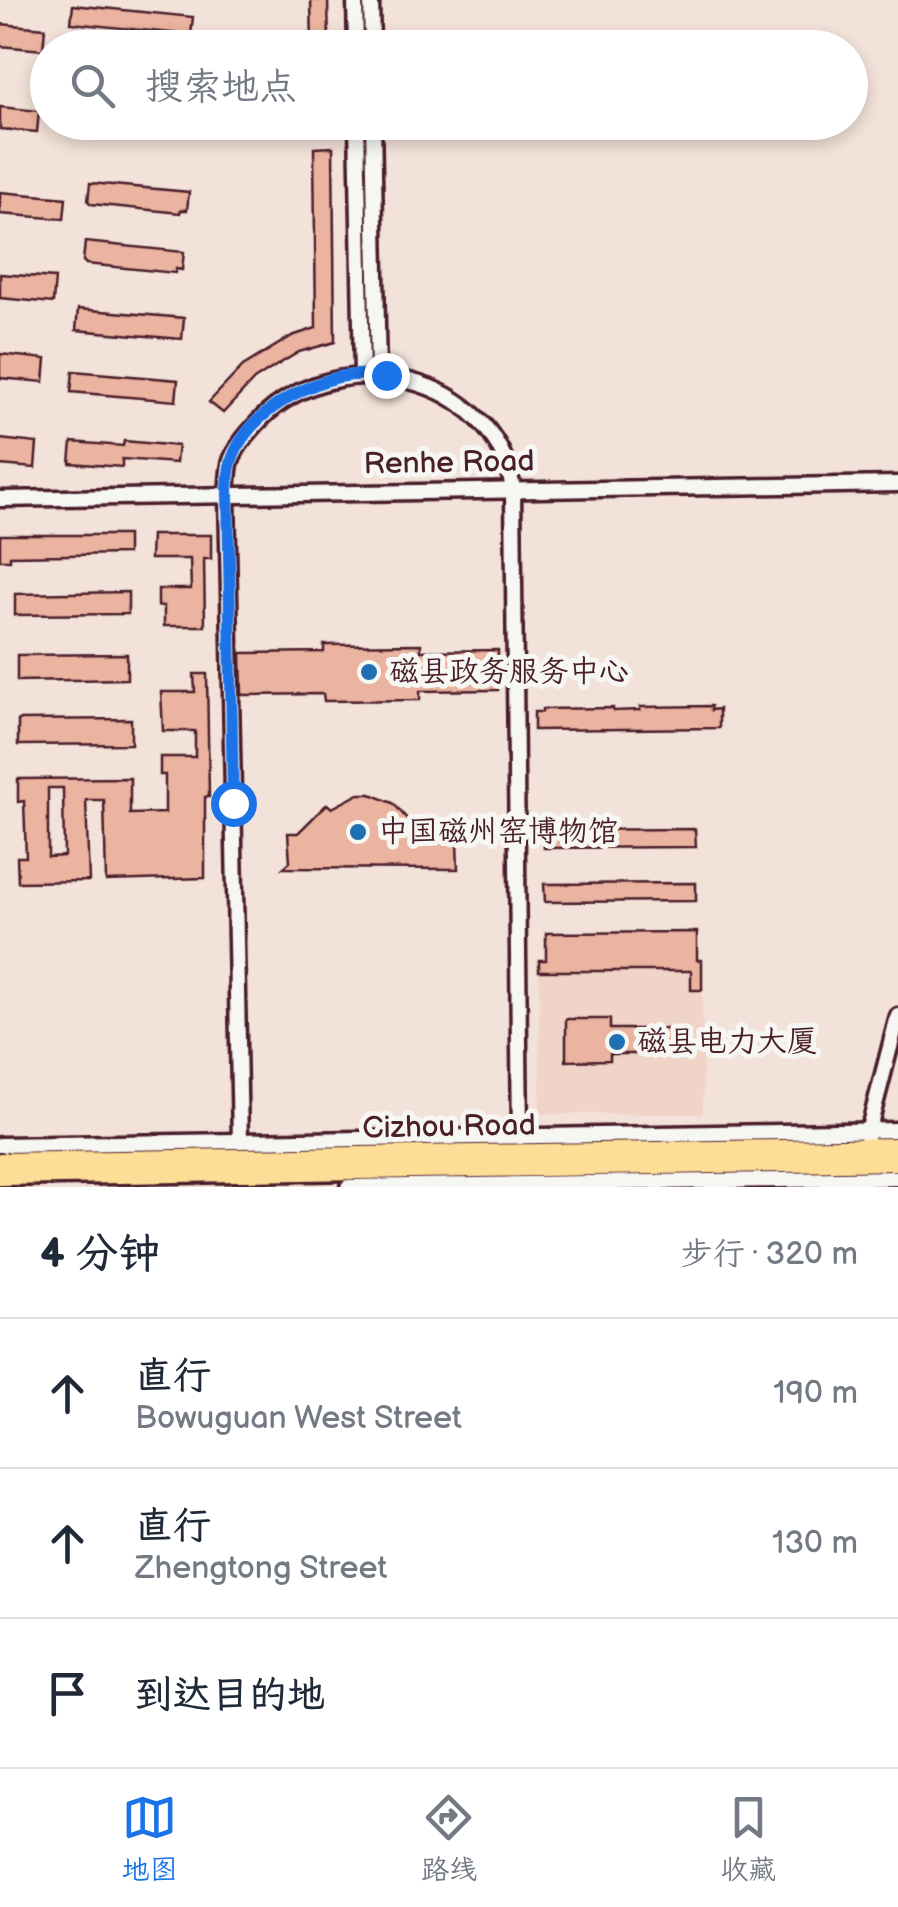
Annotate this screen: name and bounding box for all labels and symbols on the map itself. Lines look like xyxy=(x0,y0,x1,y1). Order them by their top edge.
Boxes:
route end xyxy=(364,353,410,399)
street label: Renhe Road xyxy=(363,444,535,482)
place label: 磁县政务服务中心 xyxy=(389,654,629,690)
marker: 磁县政务服务中心 xyxy=(358,661,380,683)
route start xyxy=(211,781,257,827)
place label: 中国磁州窑博物馆 xyxy=(378,814,618,850)
marker: 中国磁州窑博物馆 xyxy=(347,821,369,843)
place label: 磁县电力大厦 xyxy=(637,1024,817,1060)
marker: 磁县电力大厦 xyxy=(606,1031,628,1053)
street label: Cizhou Road xyxy=(362,1107,536,1147)

